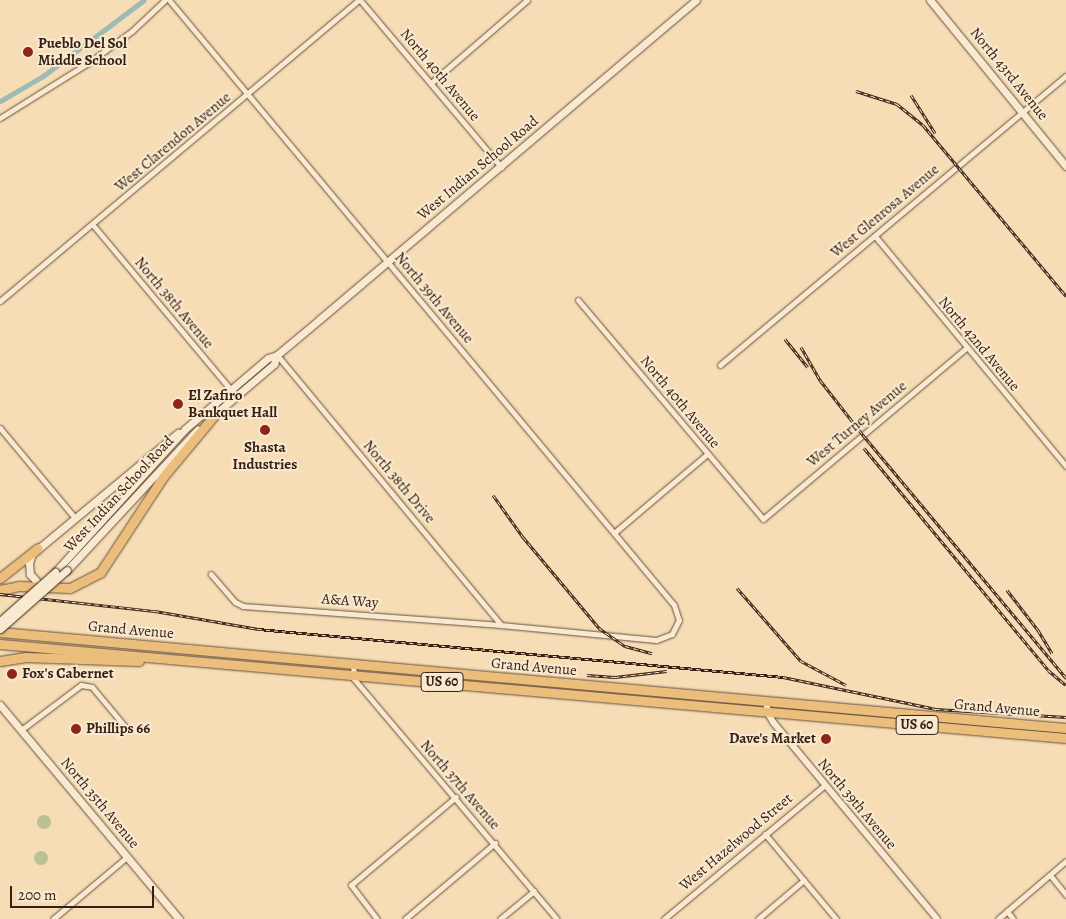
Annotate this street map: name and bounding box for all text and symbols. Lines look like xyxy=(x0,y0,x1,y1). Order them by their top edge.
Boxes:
street label: North 43rd Avenue xyxy=(966,24,1052,124)
street label: North 40th Avenue xyxy=(396,25,484,125)
place label: Pueblo Del Sol Middle School xyxy=(38,34,127,69)
marker: Pueblo Del Sol Middle School xyxy=(22,46,34,58)
street label: West Clarendon Avenue xyxy=(111,88,235,196)
street label: West Indian School Road xyxy=(414,112,542,224)
street label: West Glenrosa Avenue xyxy=(827,160,943,262)
street label: North 39th Avenue xyxy=(391,249,477,347)
street label: North 38th Avenue xyxy=(131,254,217,352)
street label: North 42nd Avenue xyxy=(934,293,1024,395)
street label: North 40th Avenue xyxy=(636,352,724,452)
street label: West Turney Avenue xyxy=(804,377,910,471)
place label: El Zafiro Bankquet Hall xyxy=(188,386,277,421)
marker: El Zafiro Bankquet Hall xyxy=(172,398,184,410)
marker: Shasta Industries xyxy=(259,424,271,436)
street label: West Indian School Road xyxy=(60,432,178,556)
street label: North 38th Drive xyxy=(359,437,439,527)
place label: Shasta Industries xyxy=(233,438,297,473)
street label: A&A Way xyxy=(321,590,379,612)
street label: Grand Avenue xyxy=(87,617,175,643)
street label: Grand Avenue xyxy=(490,654,578,680)
place label: Fox's Cabernet xyxy=(22,665,114,683)
marker: Fox's Cabernet xyxy=(6,668,18,680)
road number: US 60 xyxy=(420,670,464,694)
street label: Grand Avenue xyxy=(953,695,1041,721)
road number: US 60 xyxy=(894,714,940,736)
place label: Phillips 66 xyxy=(86,720,150,738)
marker: Phillips 66 xyxy=(70,723,82,735)
place label: Dave's Market xyxy=(729,730,816,748)
marker: Dave's Market xyxy=(820,733,832,745)
street label: North 37th Avenue xyxy=(416,737,504,833)
street label: North 35th Avenue xyxy=(57,754,143,852)
street label: North 39th Avenue xyxy=(814,755,900,853)
street label: West Hazelwood Street xyxy=(676,789,796,895)
scale bar xyxy=(12,876,156,908)
text: 200 m xyxy=(18,885,57,905)

